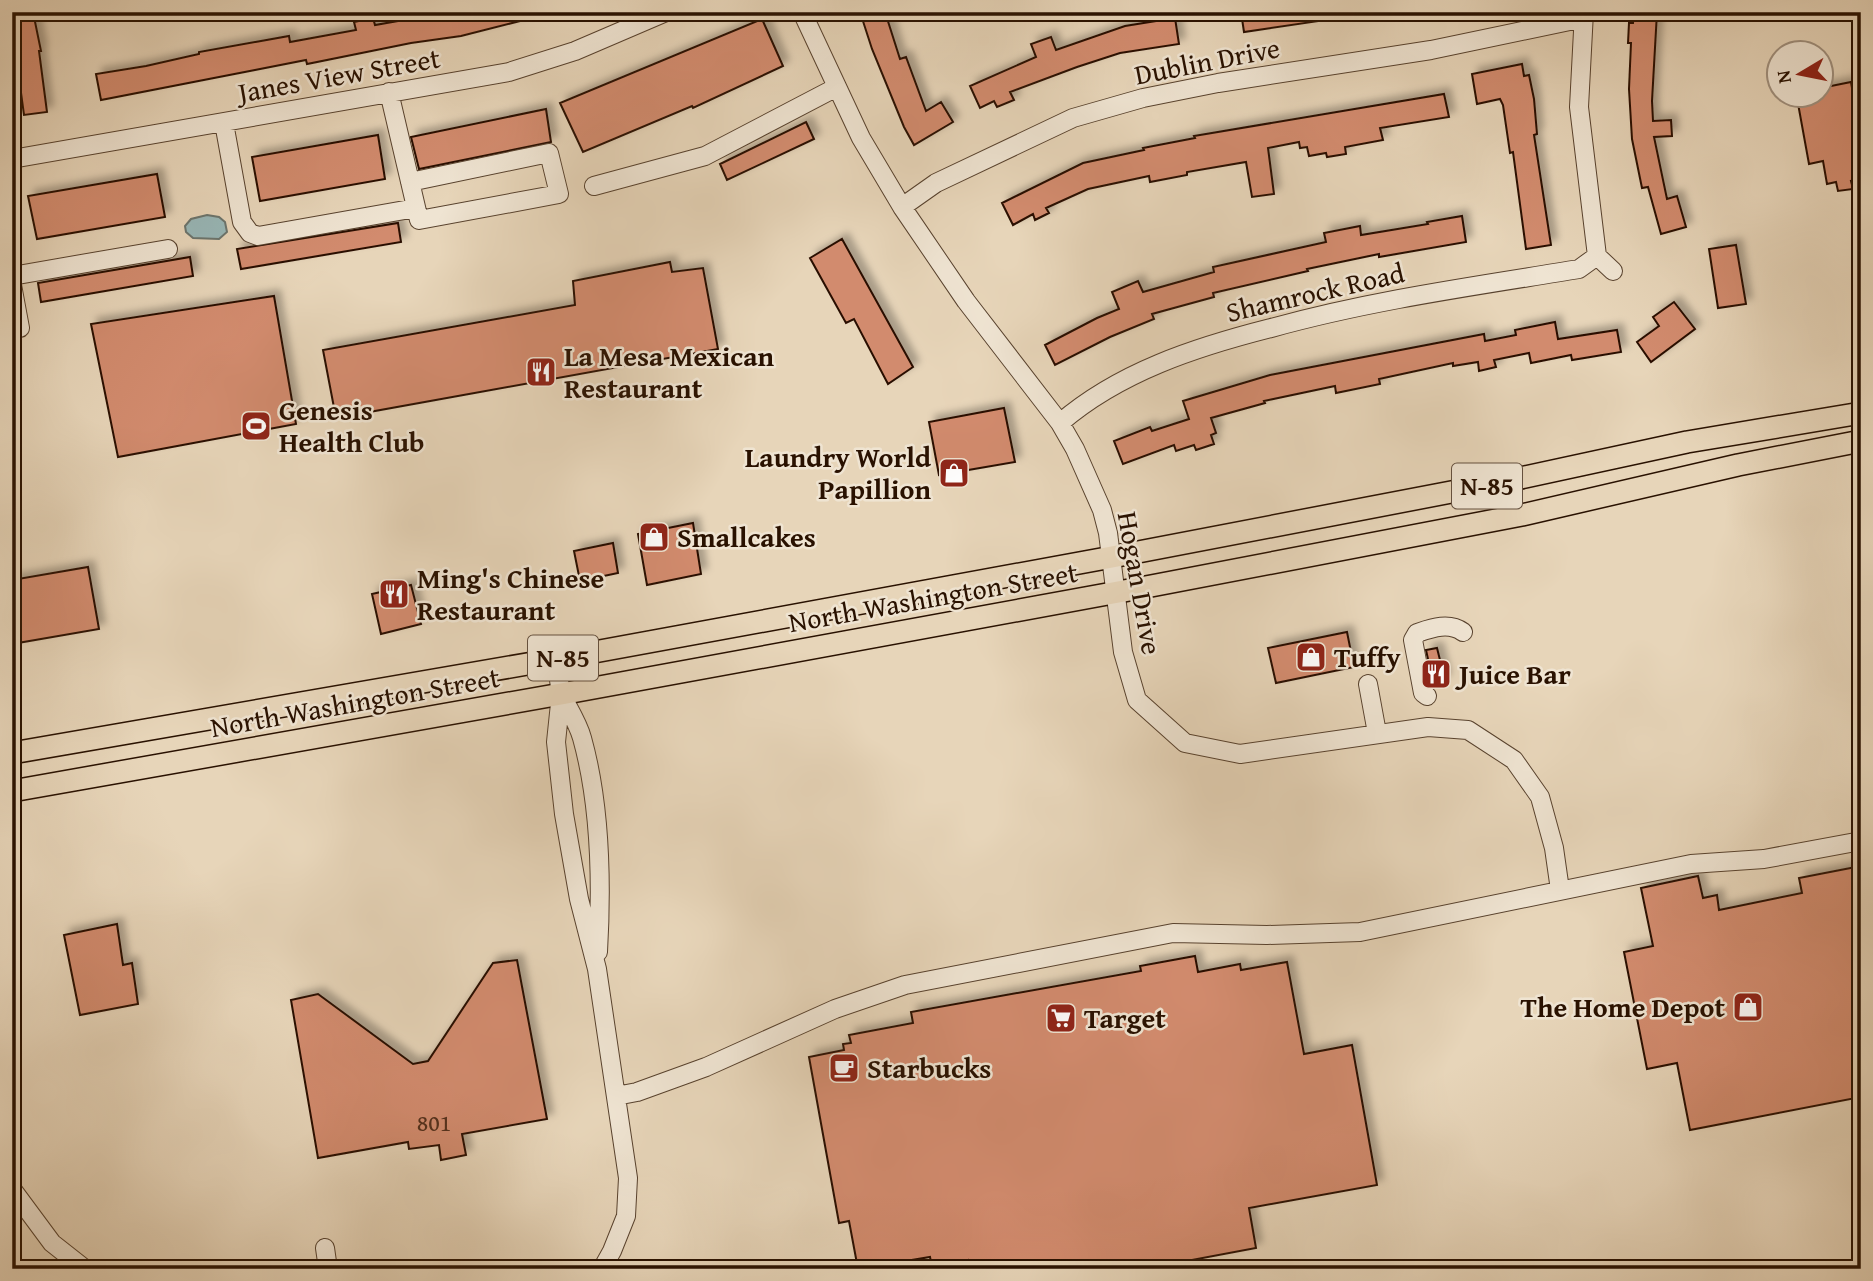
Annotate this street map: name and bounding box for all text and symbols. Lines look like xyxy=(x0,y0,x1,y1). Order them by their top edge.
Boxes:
street label: Dublin Drive xyxy=(1131,26,1283,95)
street label: Janes View Street xyxy=(232,37,443,113)
north arrow xyxy=(1764,38,1834,108)
text: N xyxy=(1768,68,1798,86)
street label: Shamrock Road xyxy=(1222,251,1408,332)
place label: La Mesa Mexican Restaurant xyxy=(564,335,775,408)
restaurant icon: La Mesa Mexican Restaurant xyxy=(524,355,558,389)
place label: Genesis Health Club xyxy=(279,389,424,462)
sports icon: Genesis Health Club xyxy=(239,409,273,443)
place label: Laundry World Papillion xyxy=(745,436,932,509)
shop icon: Laundry World Papillion xyxy=(937,456,971,490)
road number: N-85 xyxy=(1452,464,1522,508)
street label: Hogan Drive xyxy=(1108,508,1173,658)
place label: Smallcakes xyxy=(677,516,816,557)
shop icon: Smallcakes xyxy=(637,520,671,554)
street label: North Washington Street xyxy=(785,551,1081,642)
place label: Ming's Chinese Restaurant xyxy=(417,557,604,630)
restaurant icon: Ming's Chinese Restaurant xyxy=(377,577,411,611)
road number: N-85 xyxy=(528,636,598,680)
place label: Tuffy xyxy=(1334,636,1401,677)
shop icon: Tuffy xyxy=(1294,640,1328,674)
place label: Juice Bar xyxy=(1455,653,1571,694)
street label: North Washington Street xyxy=(207,656,503,747)
restaurant icon: Juice Bar xyxy=(1419,657,1453,691)
place label: The Home Depot xyxy=(1520,986,1725,1027)
shop icon: The Home Depot xyxy=(1731,990,1765,1024)
place label: Target xyxy=(1084,997,1166,1038)
supermarket icon: Target xyxy=(1044,1001,1078,1035)
place label: Starbucks xyxy=(867,1047,991,1088)
cafe icon: Starbucks xyxy=(827,1051,861,1085)
house number: 801 xyxy=(417,1105,451,1140)

